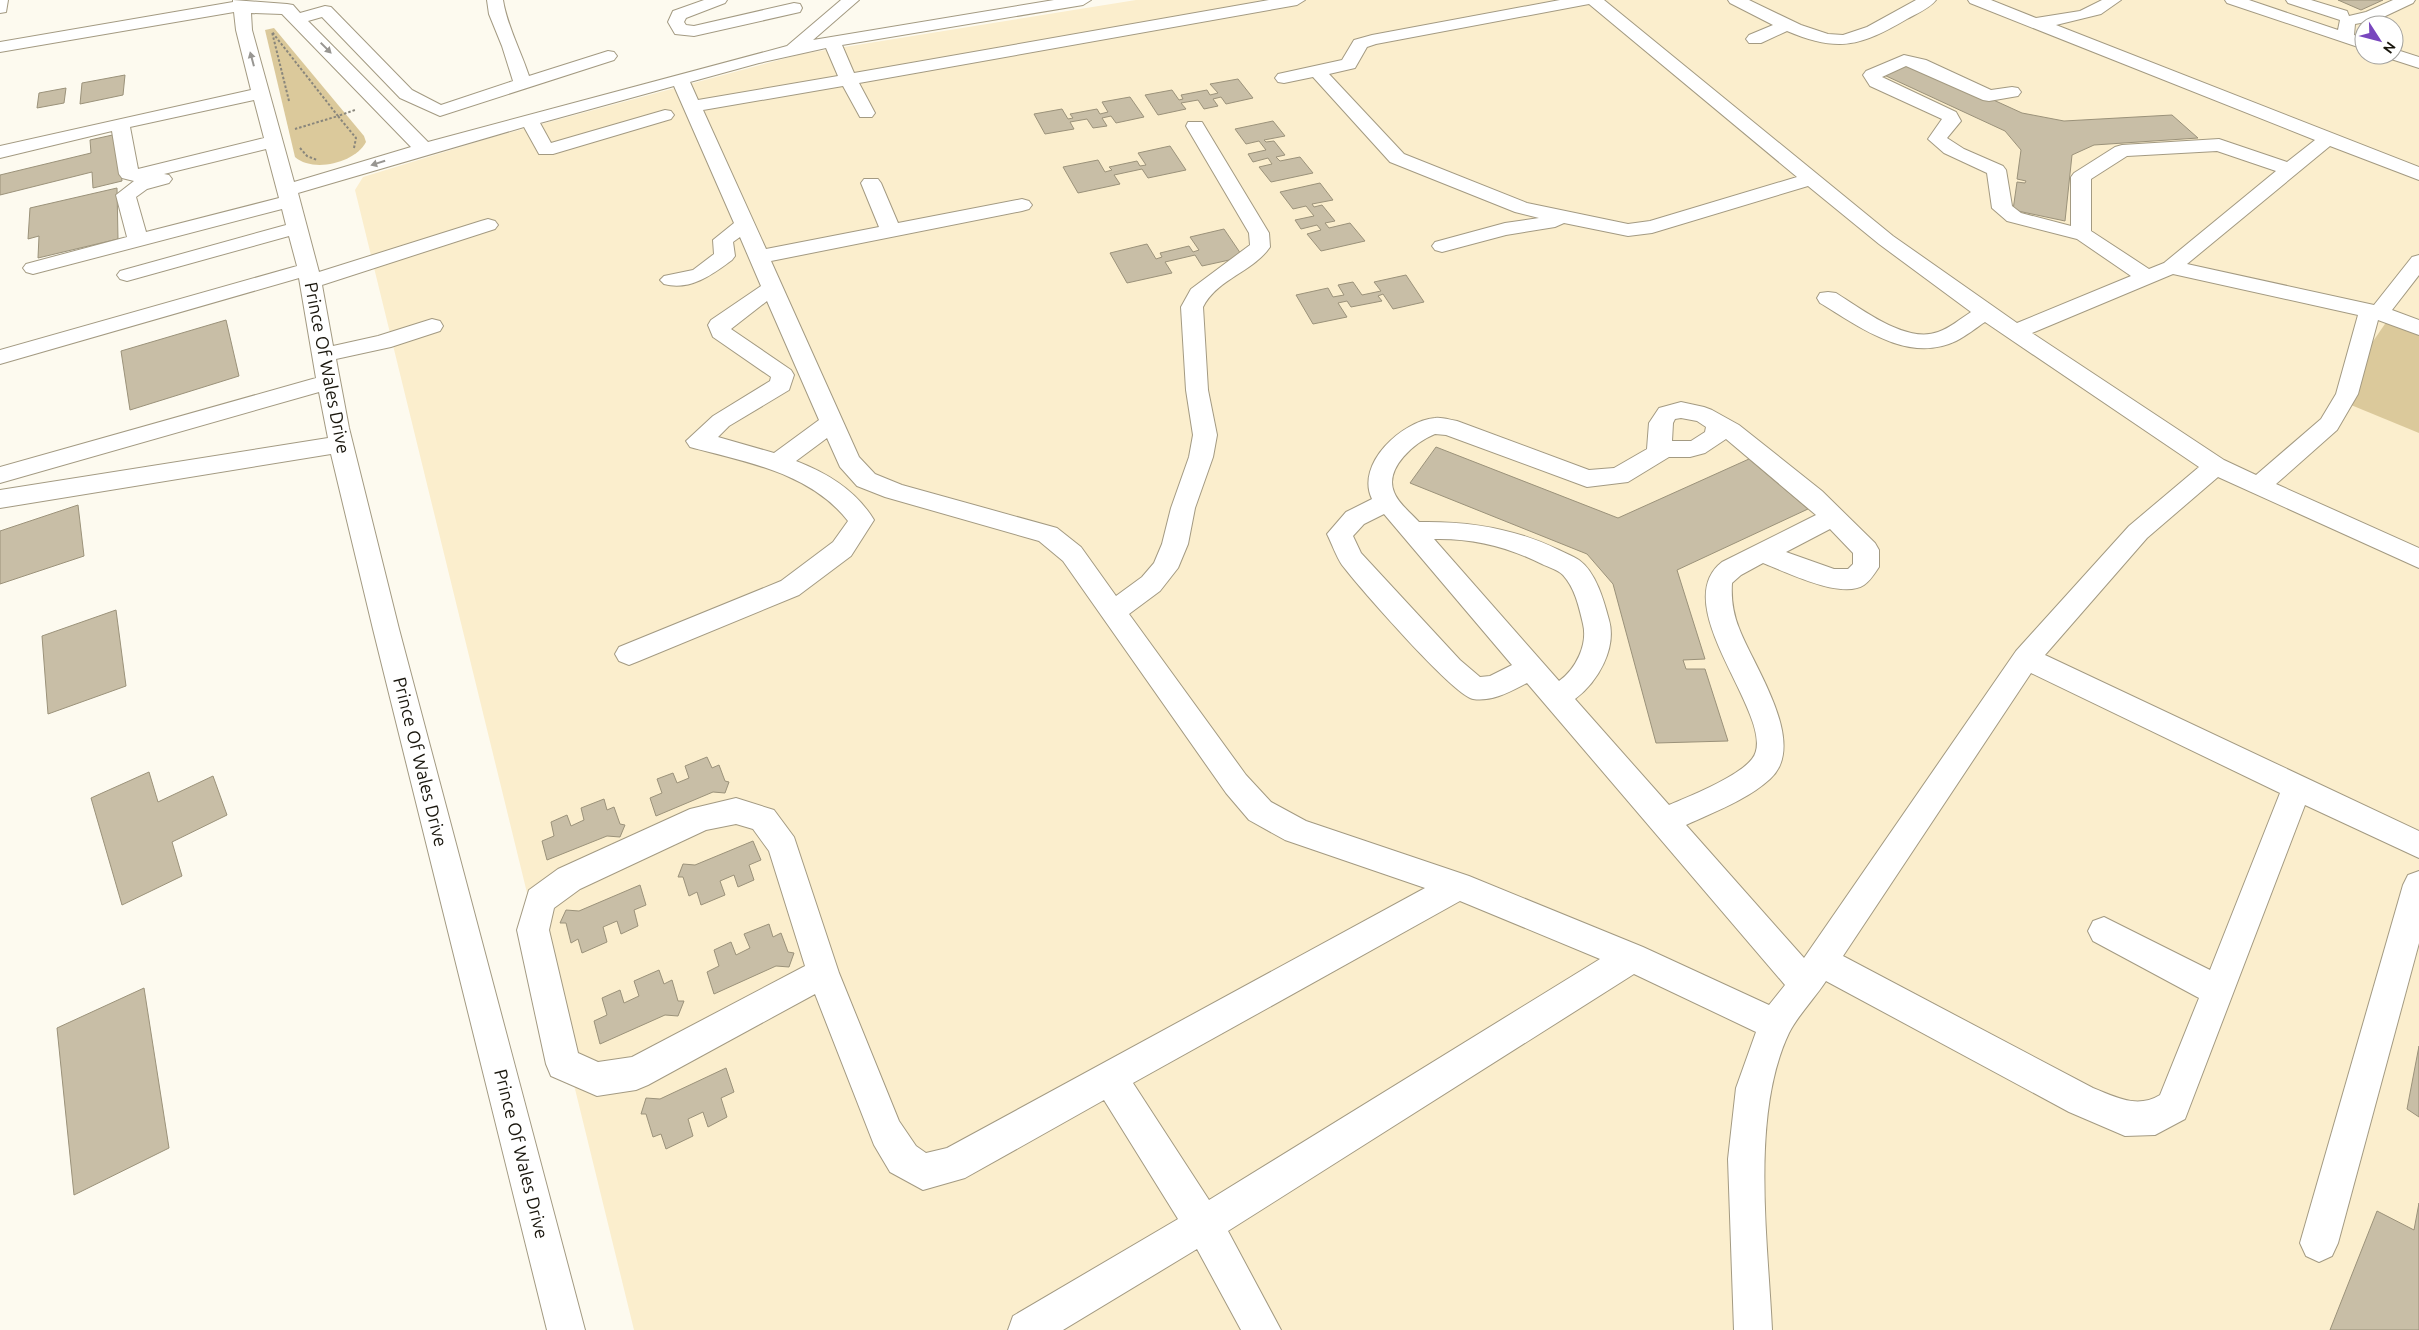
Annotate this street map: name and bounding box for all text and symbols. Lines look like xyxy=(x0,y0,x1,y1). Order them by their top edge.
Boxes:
north arrow xyxy=(2354,15,2404,65)
text: N xyxy=(2380,39,2399,57)
one-way arrow xyxy=(320,41,332,53)
one-way arrow xyxy=(248,51,256,66)
one-way arrow xyxy=(370,160,385,168)
street label: Prince Of Wales Drive xyxy=(302,280,354,455)
street label: Prince Of Wales Drive xyxy=(390,675,452,849)
street label: Prince Of Wales Drive xyxy=(491,1067,553,1241)

